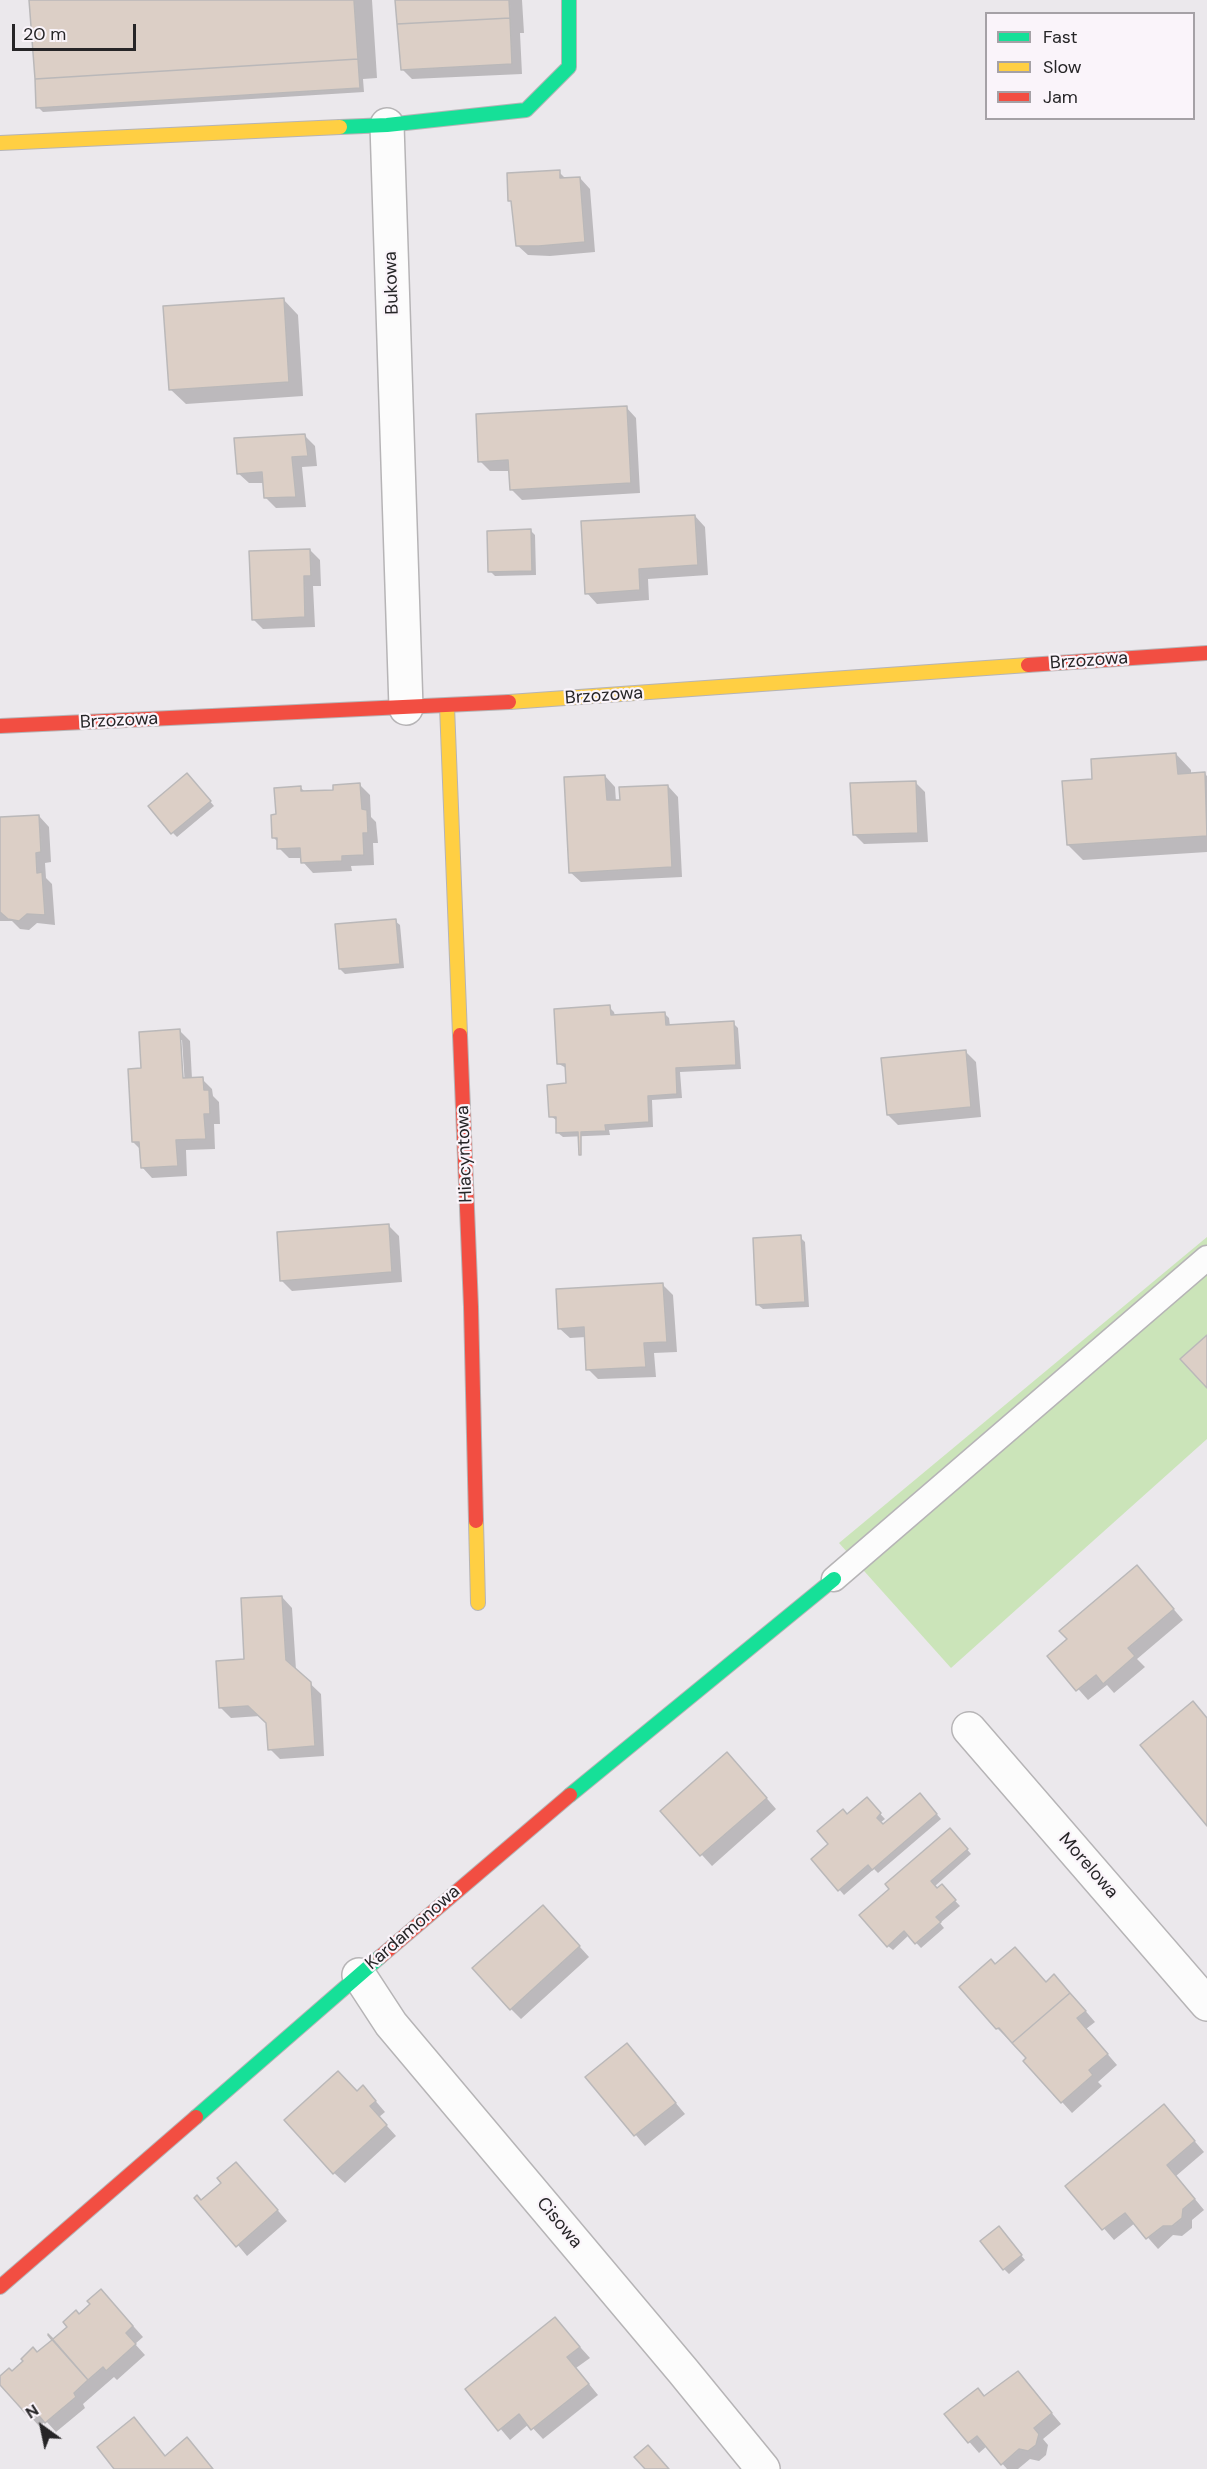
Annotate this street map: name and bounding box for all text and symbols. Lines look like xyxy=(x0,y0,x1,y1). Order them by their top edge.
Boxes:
scale bar xyxy=(15,12,140,50)
legend xyxy=(985,12,1195,120)
text: 20 m xyxy=(23,22,66,46)
text: Fast xyxy=(1043,25,1078,49)
text: Slow xyxy=(1043,55,1082,79)
text: Jam xyxy=(1043,85,1078,109)
street label: Bukowa xyxy=(380,251,404,315)
street label: Brzozowa xyxy=(1049,647,1129,675)
street label: Brzozowa xyxy=(564,682,644,710)
street label: Brzozowa xyxy=(79,708,159,734)
street label: Hiacyntowa xyxy=(453,1105,477,1203)
street label: Morelowa xyxy=(1054,1829,1122,1903)
street label: Kardamonowa xyxy=(361,1881,465,1975)
street label: Cisowa xyxy=(532,2193,586,2253)
north arrow xyxy=(12,2397,72,2457)
text: N xyxy=(21,2400,43,2423)

